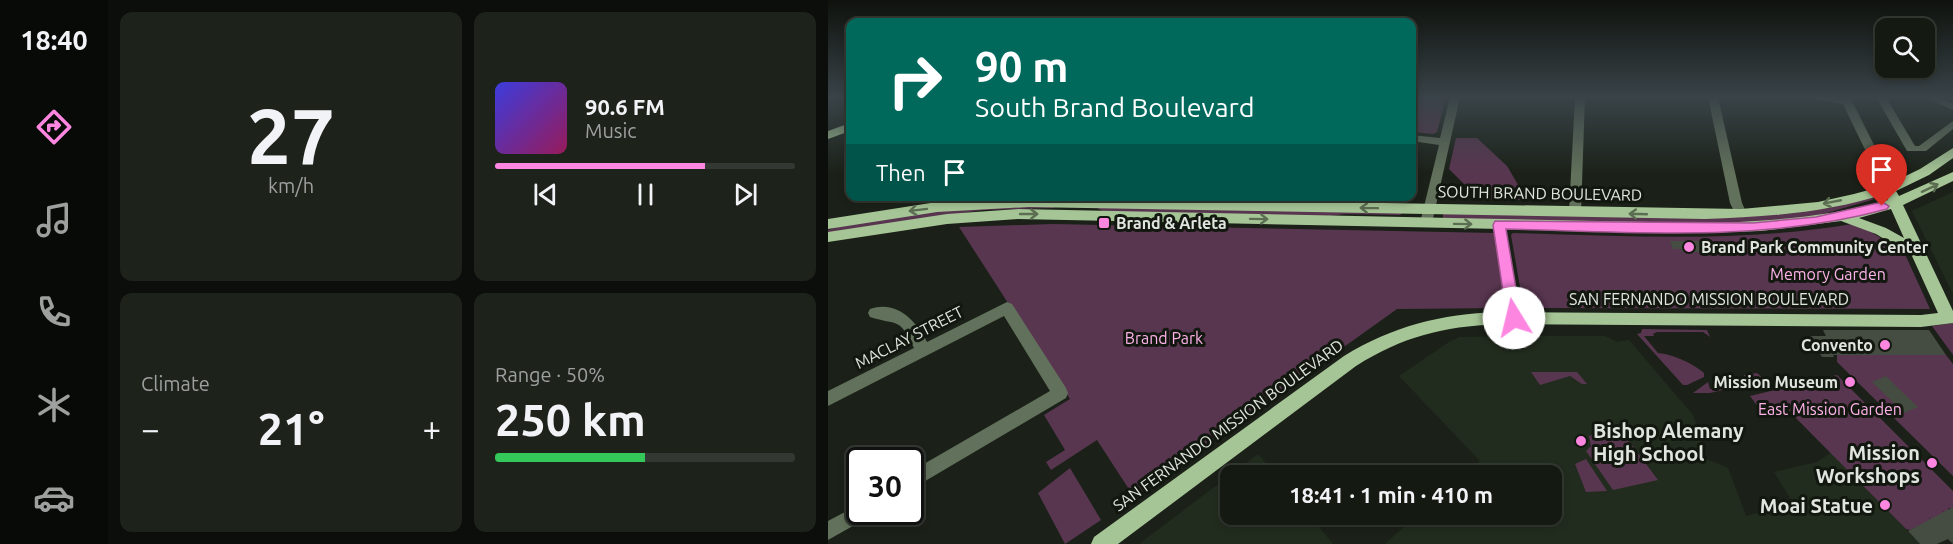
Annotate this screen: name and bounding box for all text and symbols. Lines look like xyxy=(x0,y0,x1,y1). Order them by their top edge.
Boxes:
map controls xyxy=(1875,18,1935,78)
button: search xyxy=(1875,18,1935,78)
text: 18:40 xyxy=(20,25,88,55)
icon: right xyxy=(876,42,954,120)
text: 90 m xyxy=(975,43,1069,90)
text: 27 xyxy=(247,91,335,179)
text: South Brand Boulevard xyxy=(975,92,1255,122)
text: 90.6 FM xyxy=(585,94,665,119)
icon: directions xyxy=(33,106,75,148)
text: Music xyxy=(585,119,637,142)
pin xyxy=(1856,144,1907,206)
icon: arrive xyxy=(1865,153,1898,186)
icon: arrive xyxy=(938,156,971,189)
text: Then xyxy=(876,160,926,185)
text: km/h xyxy=(268,174,314,197)
icon: previous xyxy=(529,178,562,211)
icon: pause xyxy=(629,178,662,211)
icon: next xyxy=(729,178,762,211)
street label: SOUTH BRAND BOULEVARD xyxy=(1438,182,1642,204)
one-way arrow xyxy=(1921,182,1939,194)
one-way arrow xyxy=(1823,197,1843,208)
icon: music xyxy=(33,199,75,241)
one-way arrow xyxy=(1360,202,1380,214)
one-way arrow xyxy=(909,204,929,215)
one-way arrow xyxy=(1018,208,1038,220)
one-way arrow xyxy=(1629,208,1649,219)
one-way arrow xyxy=(1248,213,1268,225)
place label: Brand & Arleta xyxy=(1116,214,1227,232)
marker: Brand & Arleta xyxy=(1097,216,1111,230)
one-way arrow xyxy=(1452,218,1472,229)
place label: Brand Park Community Center xyxy=(1701,238,1929,256)
marker: Brand Park Community Center xyxy=(1682,240,1696,254)
park label: Memory Garden xyxy=(1770,265,1886,283)
position arrow xyxy=(1482,286,1546,350)
street label: SAN FERNANDO MISSION BOULEVARD xyxy=(1569,290,1849,308)
icon: phone xyxy=(33,291,75,333)
street label: MACLAY STREET xyxy=(852,302,966,372)
park label: Brand Park xyxy=(1125,329,1203,347)
street label: SAN FERNANDO MISSION BOULEVARD xyxy=(1109,335,1347,515)
place label: Convento xyxy=(1801,336,1873,354)
marker: Convento xyxy=(1878,338,1892,352)
text: Range · 50% xyxy=(495,363,605,386)
text: Climate xyxy=(141,372,210,395)
place label: Mission Museum xyxy=(1713,373,1838,391)
marker: Mission Museum xyxy=(1843,375,1857,389)
icon: climate xyxy=(33,384,75,426)
text: 250 km xyxy=(495,394,646,445)
park label: East Mission Garden xyxy=(1758,400,1902,418)
text: 21° xyxy=(258,403,324,454)
text: − xyxy=(141,410,160,447)
text: + xyxy=(422,410,441,447)
place label: Bishop Alemany High School xyxy=(1593,419,1744,465)
marker: Bishop Alemany High School xyxy=(1574,434,1588,448)
place label: Mission Workshops xyxy=(1816,441,1920,487)
speed limit sign: 30 xyxy=(846,447,924,525)
marker: Mission Workshops xyxy=(1925,456,1939,470)
icon: car xyxy=(33,477,75,519)
text: 18:41 · 1 min · 410 m xyxy=(1289,482,1493,507)
place label: Moai Statue xyxy=(1760,494,1873,517)
marker: Moai Statue xyxy=(1878,498,1892,512)

